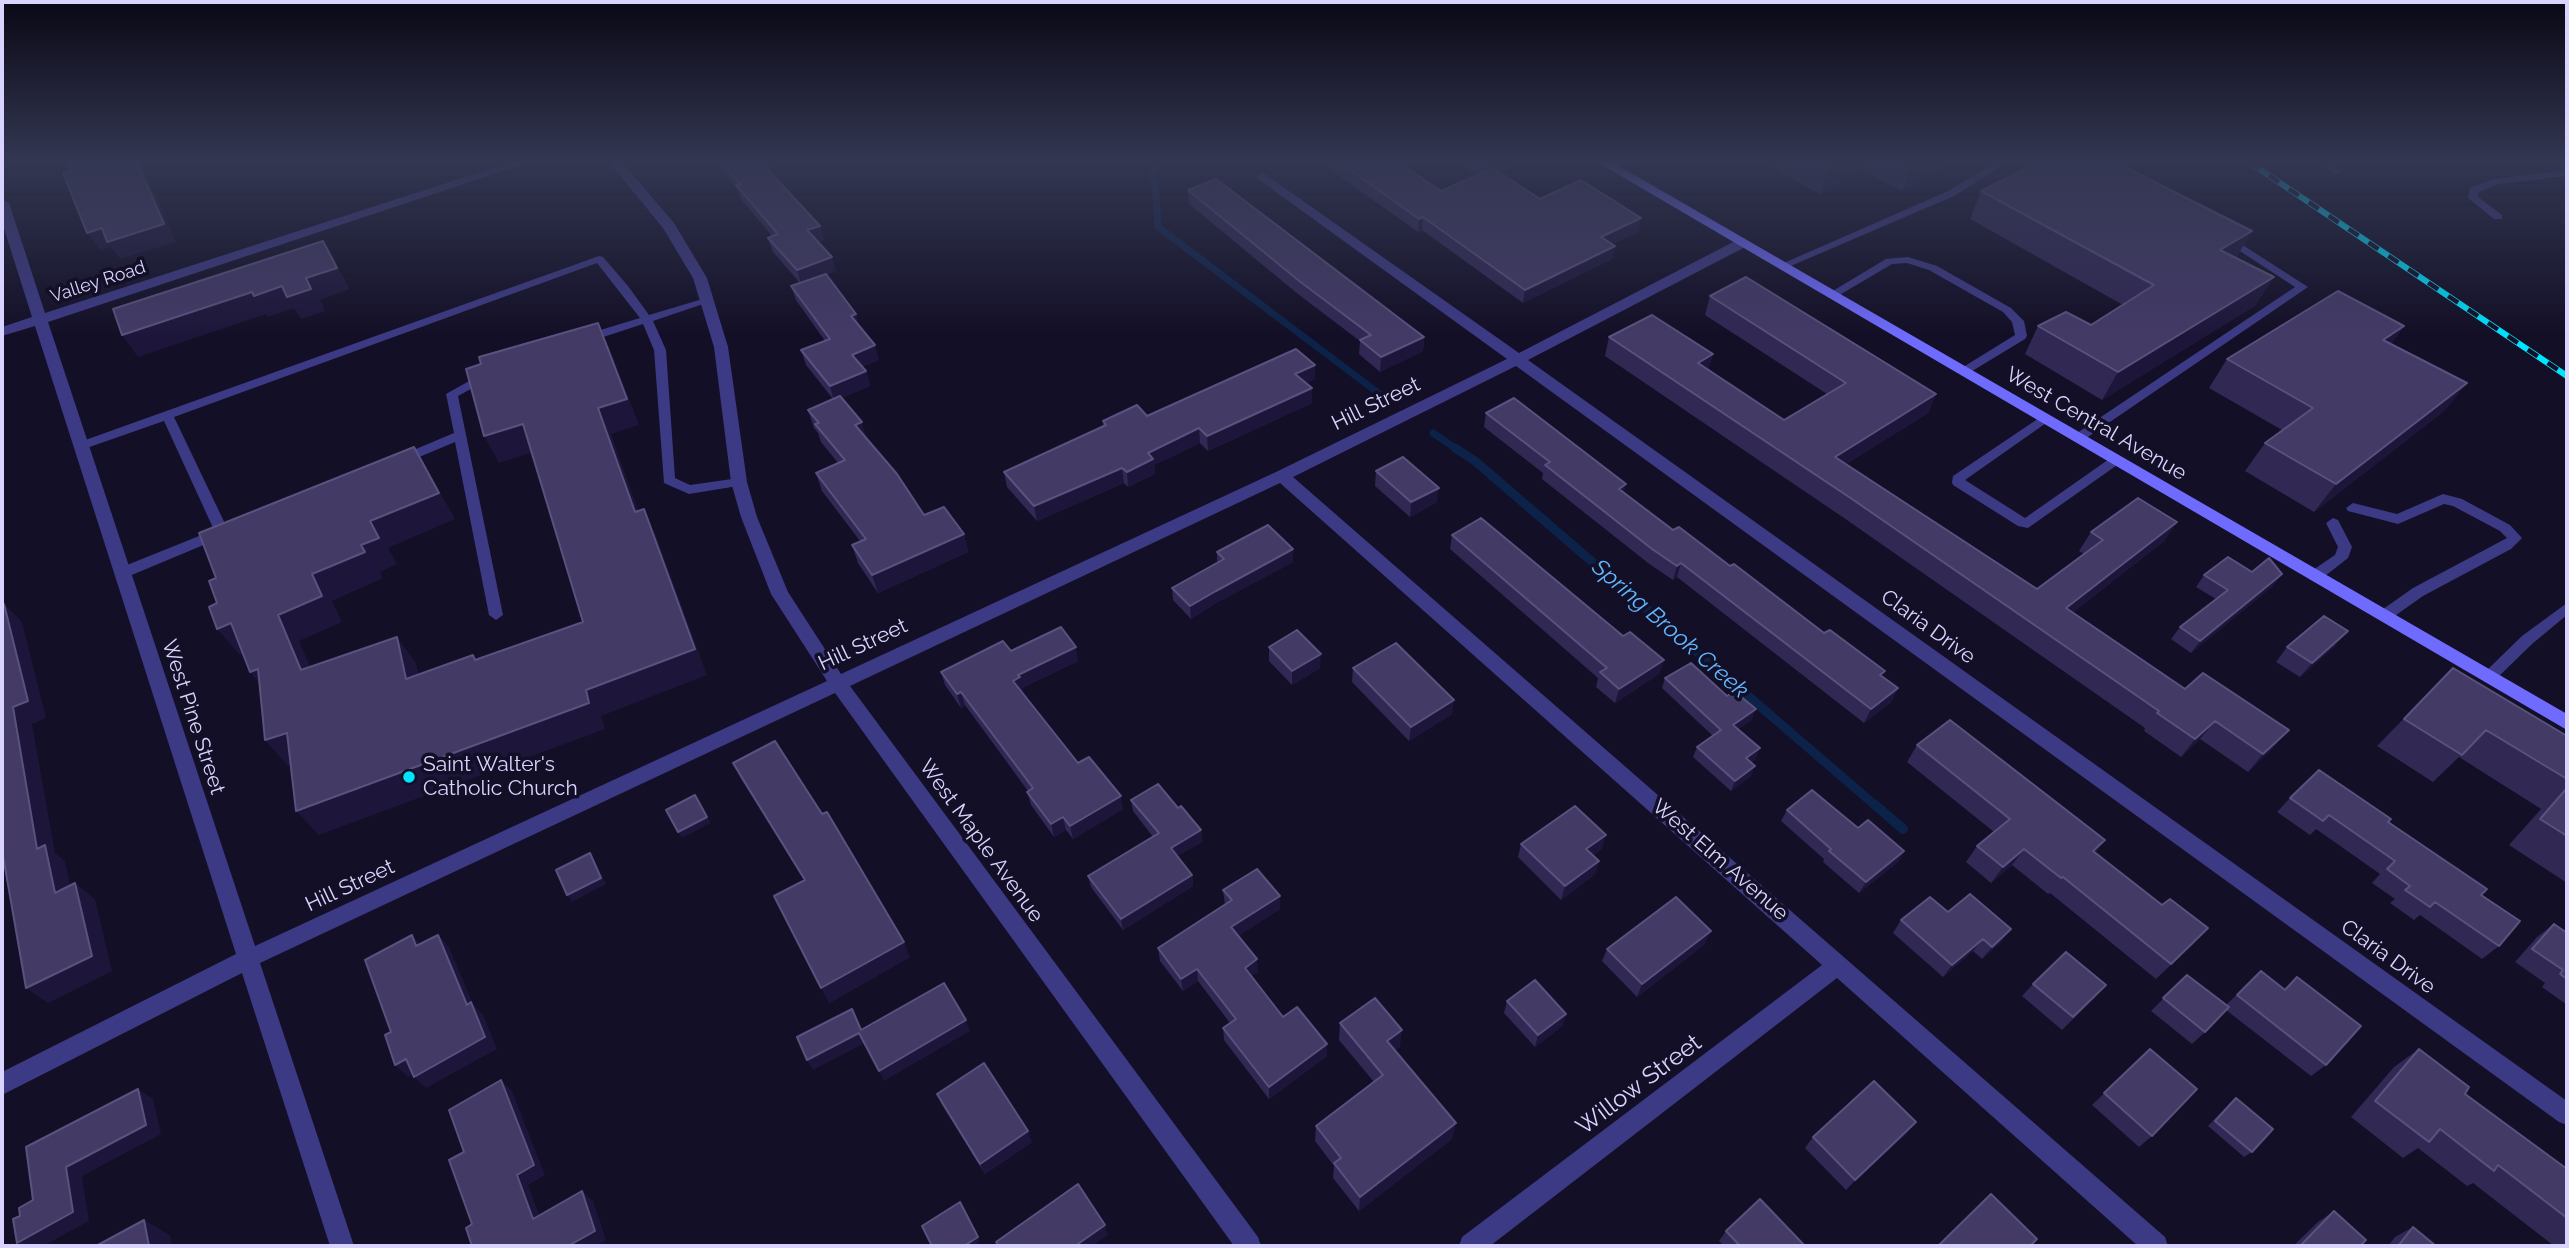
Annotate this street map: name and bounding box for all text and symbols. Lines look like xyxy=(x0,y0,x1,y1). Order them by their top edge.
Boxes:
street label: Valley Road xyxy=(48,256,148,308)
street label: West Central Avenue xyxy=(2001,362,2191,486)
street label: Hill Street xyxy=(1328,372,1424,436)
water label: Spring Brook Creek xyxy=(1586,554,1754,704)
street label: Claria Drive xyxy=(1876,584,1980,670)
street label: Hill Street xyxy=(815,613,911,677)
street label: West Pine Street xyxy=(156,636,230,798)
place label: Saint Walter's Catholic Church xyxy=(423,752,578,802)
street label: West Maple Avenue xyxy=(913,755,1049,927)
marker: Saint Walter's Catholic Church xyxy=(401,769,417,785)
street label: West Elm Avenue xyxy=(1647,794,1793,926)
street label: Hill Street xyxy=(302,854,398,918)
street label: Claria Drive xyxy=(2336,914,2440,1000)
street label: Willow Street xyxy=(1571,1029,1707,1141)

